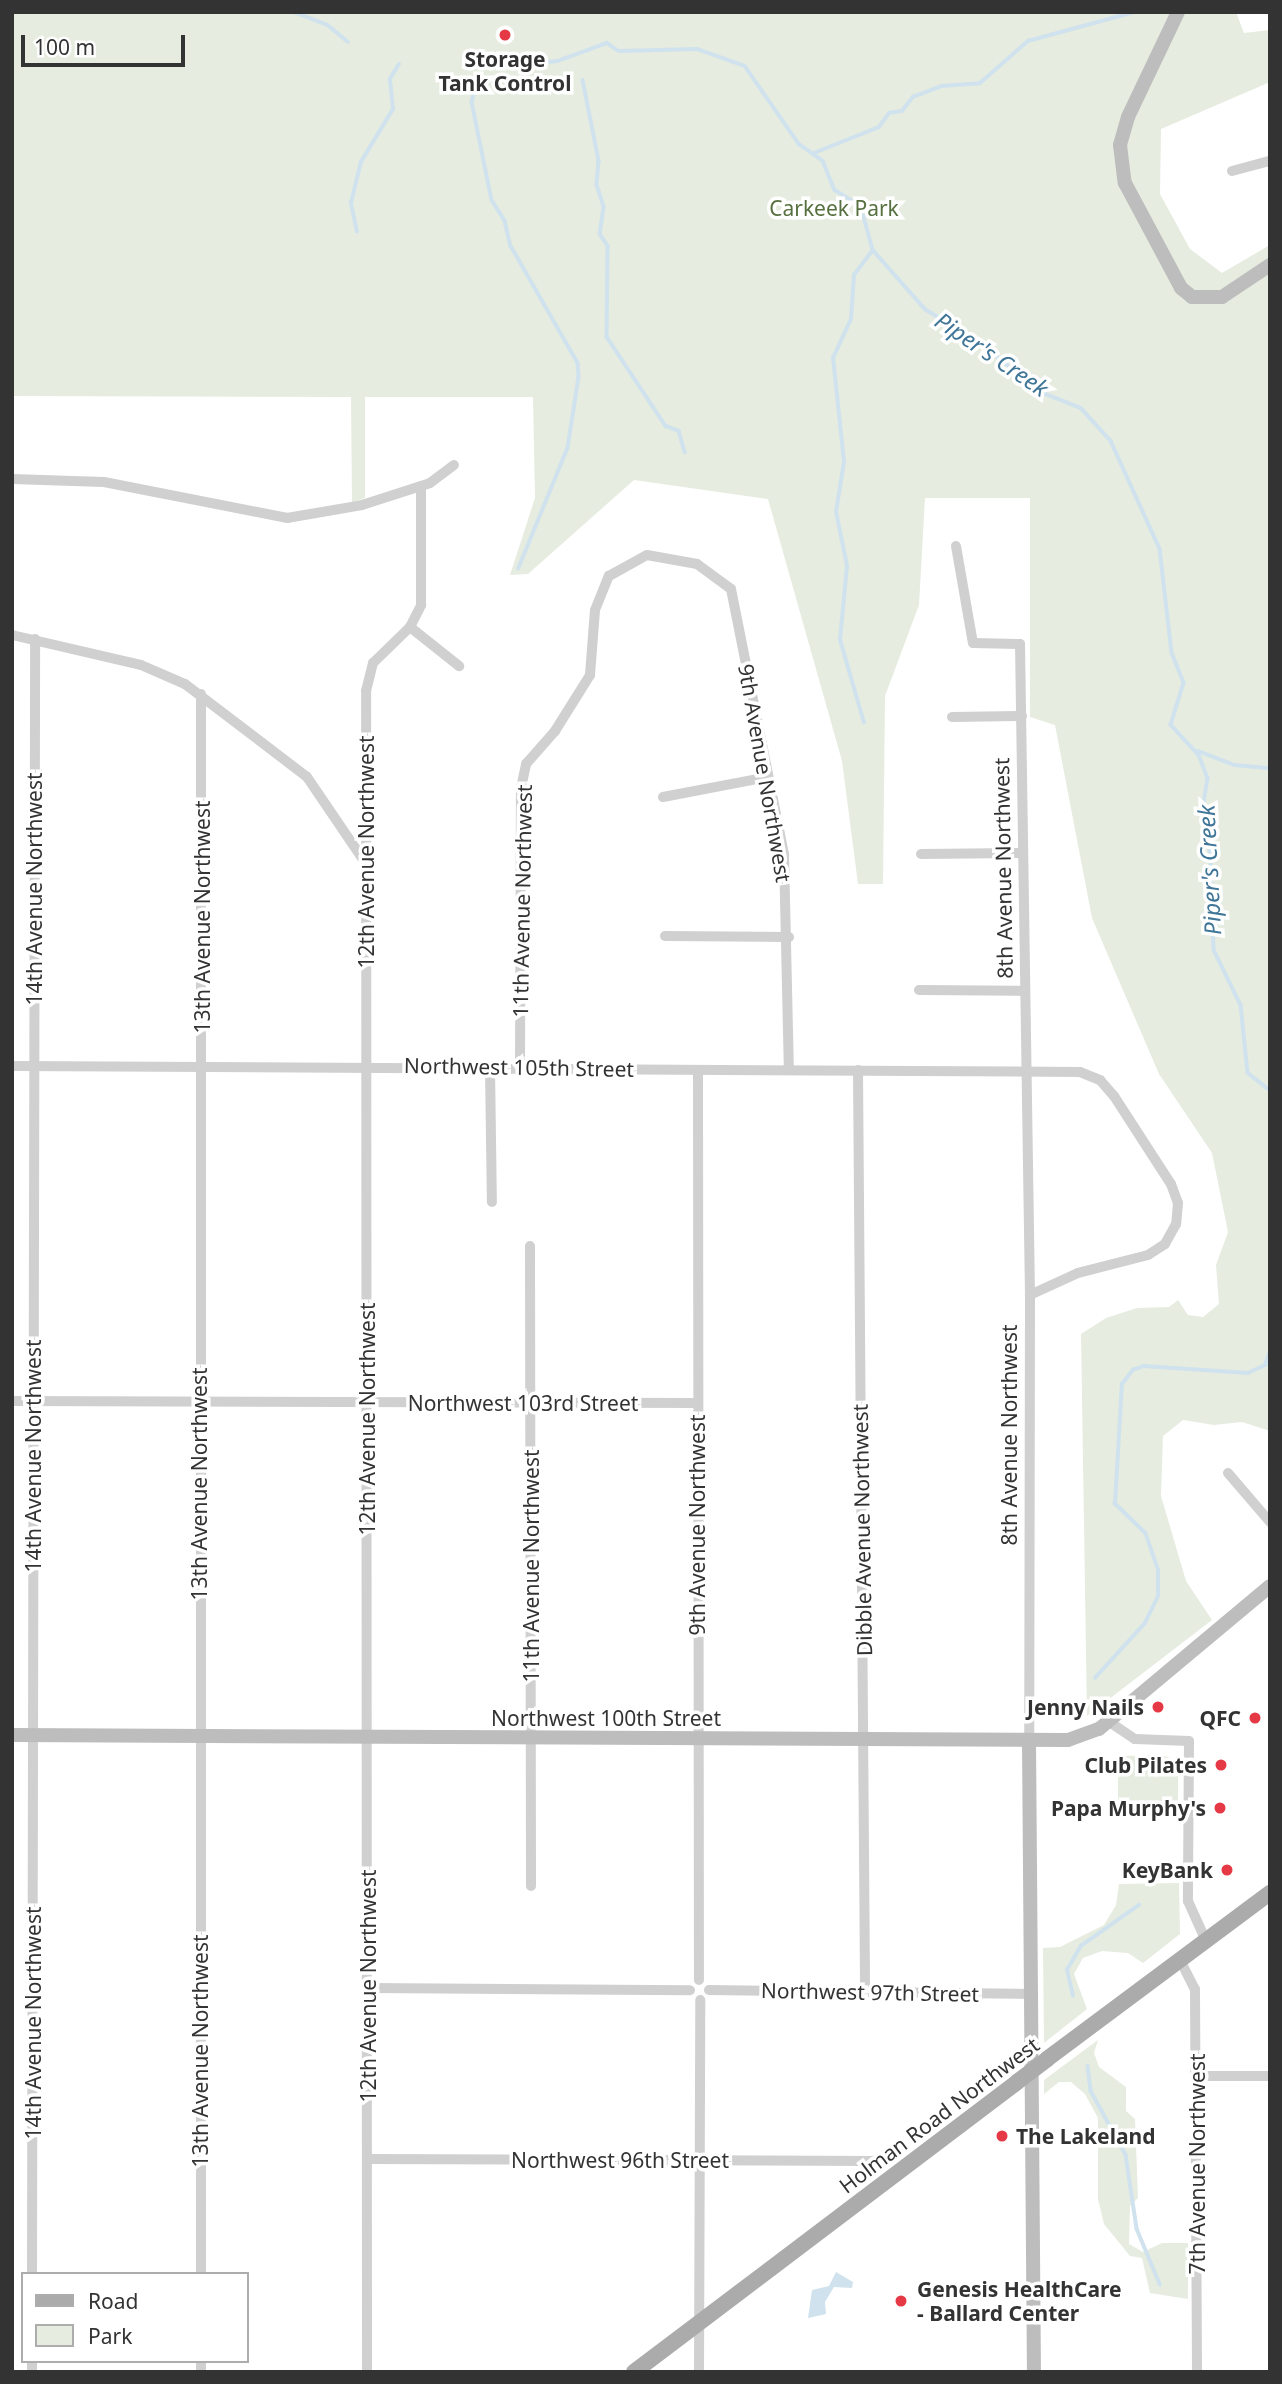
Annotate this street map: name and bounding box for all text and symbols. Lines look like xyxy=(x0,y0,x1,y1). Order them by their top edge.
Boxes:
scale bar xyxy=(24,21,189,65)
marker: Storage Tank Control xyxy=(497,27,513,43)
text: 100 m xyxy=(34,33,95,61)
place label: Storage Tank Control xyxy=(439,46,571,96)
park label: Carkeek Park xyxy=(769,195,899,221)
water label: Piper's Creek xyxy=(930,306,1054,402)
street label: 9th Avenue Northwest xyxy=(733,662,797,884)
street label: 12th Avenue Northwest xyxy=(353,735,379,969)
street label: 8th Avenue Northwest xyxy=(988,757,1018,979)
street label: 14th Avenue Northwest xyxy=(21,772,47,1006)
street label: 11th Avenue Northwest xyxy=(507,784,537,1018)
street label: 13th Avenue Northwest xyxy=(189,800,215,1034)
water label: Piper's Creek xyxy=(1192,804,1226,936)
street label: Northwest 105th Street xyxy=(404,1052,634,1082)
street label: 12th Avenue Northwest xyxy=(354,1302,380,1536)
street label: 8th Avenue Northwest xyxy=(996,1324,1022,1546)
street label: 14th Avenue Northwest xyxy=(20,1339,46,1573)
street label: 13th Avenue Northwest xyxy=(186,1367,212,1601)
street label: Northwest 103rd Street xyxy=(408,1390,638,1416)
street label: Dibble Avenue Northwest xyxy=(847,1404,877,1656)
street label: 9th Avenue Northwest xyxy=(684,1414,710,1636)
street label: 11th Avenue Northwest xyxy=(518,1449,544,1683)
place label: Jenny Nails xyxy=(1027,1694,1144,1720)
marker: Jenny Nails xyxy=(1150,1699,1166,1715)
street label: Northwest 100th Street xyxy=(491,1705,721,1731)
place label: QFC xyxy=(1199,1705,1241,1731)
marker: QFC xyxy=(1247,1710,1263,1726)
place label: Club Pilates xyxy=(1085,1752,1207,1778)
marker: Club Pilates xyxy=(1213,1757,1229,1773)
place label: Papa Murphy's xyxy=(1051,1795,1206,1821)
marker: Papa Murphy's xyxy=(1212,1800,1228,1816)
place label: KeyBank xyxy=(1122,1857,1213,1883)
marker: KeyBank xyxy=(1219,1862,1235,1878)
street label: 12th Avenue Northwest xyxy=(355,1869,381,2103)
street label: 14th Avenue Northwest xyxy=(20,1906,46,2140)
street label: 13th Avenue Northwest xyxy=(187,1934,213,2168)
street label: Northwest 97th Street xyxy=(761,1977,979,2007)
street label: Holman Road Northwest xyxy=(834,2032,1044,2198)
street label: 7th Avenue Northwest xyxy=(1184,2053,1210,2275)
place label: The Lakeland xyxy=(1016,2123,1155,2149)
marker: The Lakeland xyxy=(994,2128,1010,2144)
street label: Northwest 96th Street xyxy=(511,2147,729,2173)
legend xyxy=(21,2272,248,2363)
place label: Genesis HealthCare - Ballard Center xyxy=(917,2276,1122,2326)
text: Road xyxy=(88,2287,138,2315)
marker: Genesis HealthCare - Ballard Center xyxy=(891,2291,911,2311)
text: Park xyxy=(88,2322,132,2350)

